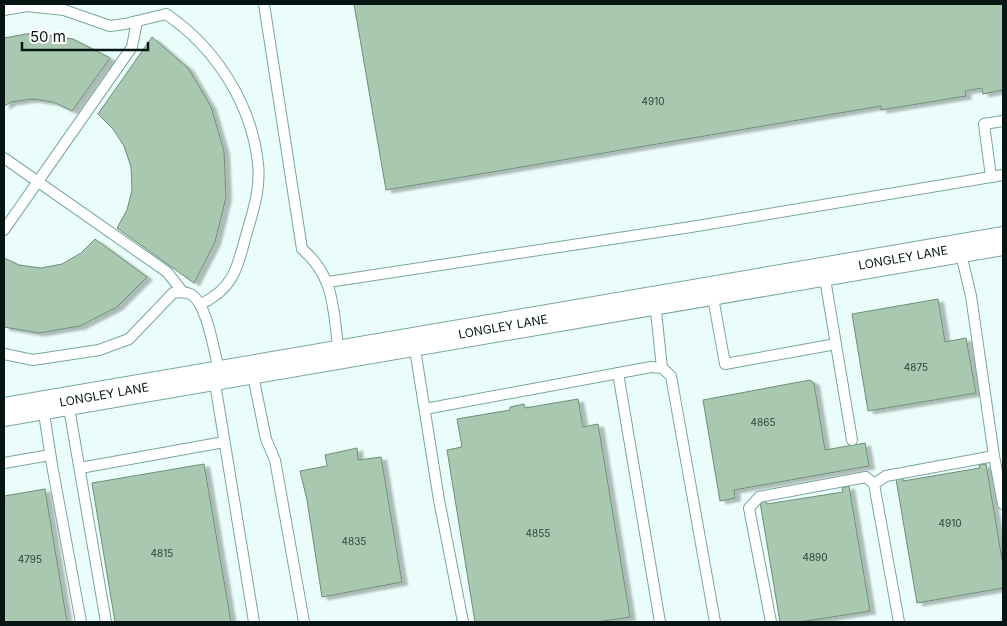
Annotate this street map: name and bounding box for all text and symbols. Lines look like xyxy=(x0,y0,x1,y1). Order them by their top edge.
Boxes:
scale bar xyxy=(22,20,149,52)
text: 50 m xyxy=(30,27,66,46)
house number: 4910 xyxy=(641,95,665,107)
street label: LONGLEY LANE xyxy=(857,242,949,273)
street label: LONGLEY LANE xyxy=(457,311,549,342)
house number: 4875 xyxy=(904,361,928,373)
street label: LONGLEY LANE xyxy=(58,379,150,410)
house number: 4865 xyxy=(751,416,775,428)
house number: 4910 xyxy=(938,517,962,529)
house number: 4855 xyxy=(526,527,550,539)
house number: 4835 xyxy=(342,535,366,547)
house number: 4815 xyxy=(151,547,173,559)
house number: 4890 xyxy=(802,551,828,563)
house number: 4795 xyxy=(18,553,42,565)

